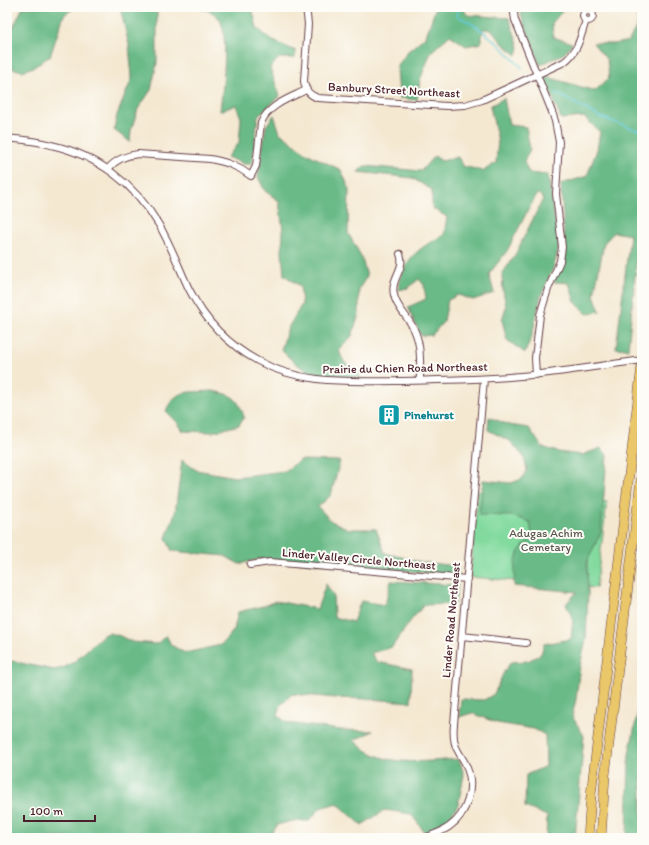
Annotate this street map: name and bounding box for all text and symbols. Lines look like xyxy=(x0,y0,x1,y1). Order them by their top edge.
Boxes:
street label: Banbury Street Northeast xyxy=(327,80,461,100)
street label: Prairie du Chien Road Northeast xyxy=(322,360,488,376)
building icon: Pinehurst xyxy=(376,402,402,428)
place label: Pinehurst xyxy=(404,408,454,422)
park label: Adugas Achim Cemetary xyxy=(509,526,583,554)
street label: Linder Valley Circle Northeast xyxy=(282,545,437,573)
street label: Linder Road Northeast xyxy=(439,561,463,678)
scale bar xyxy=(24,797,95,823)
text: 100 m xyxy=(30,804,63,818)

